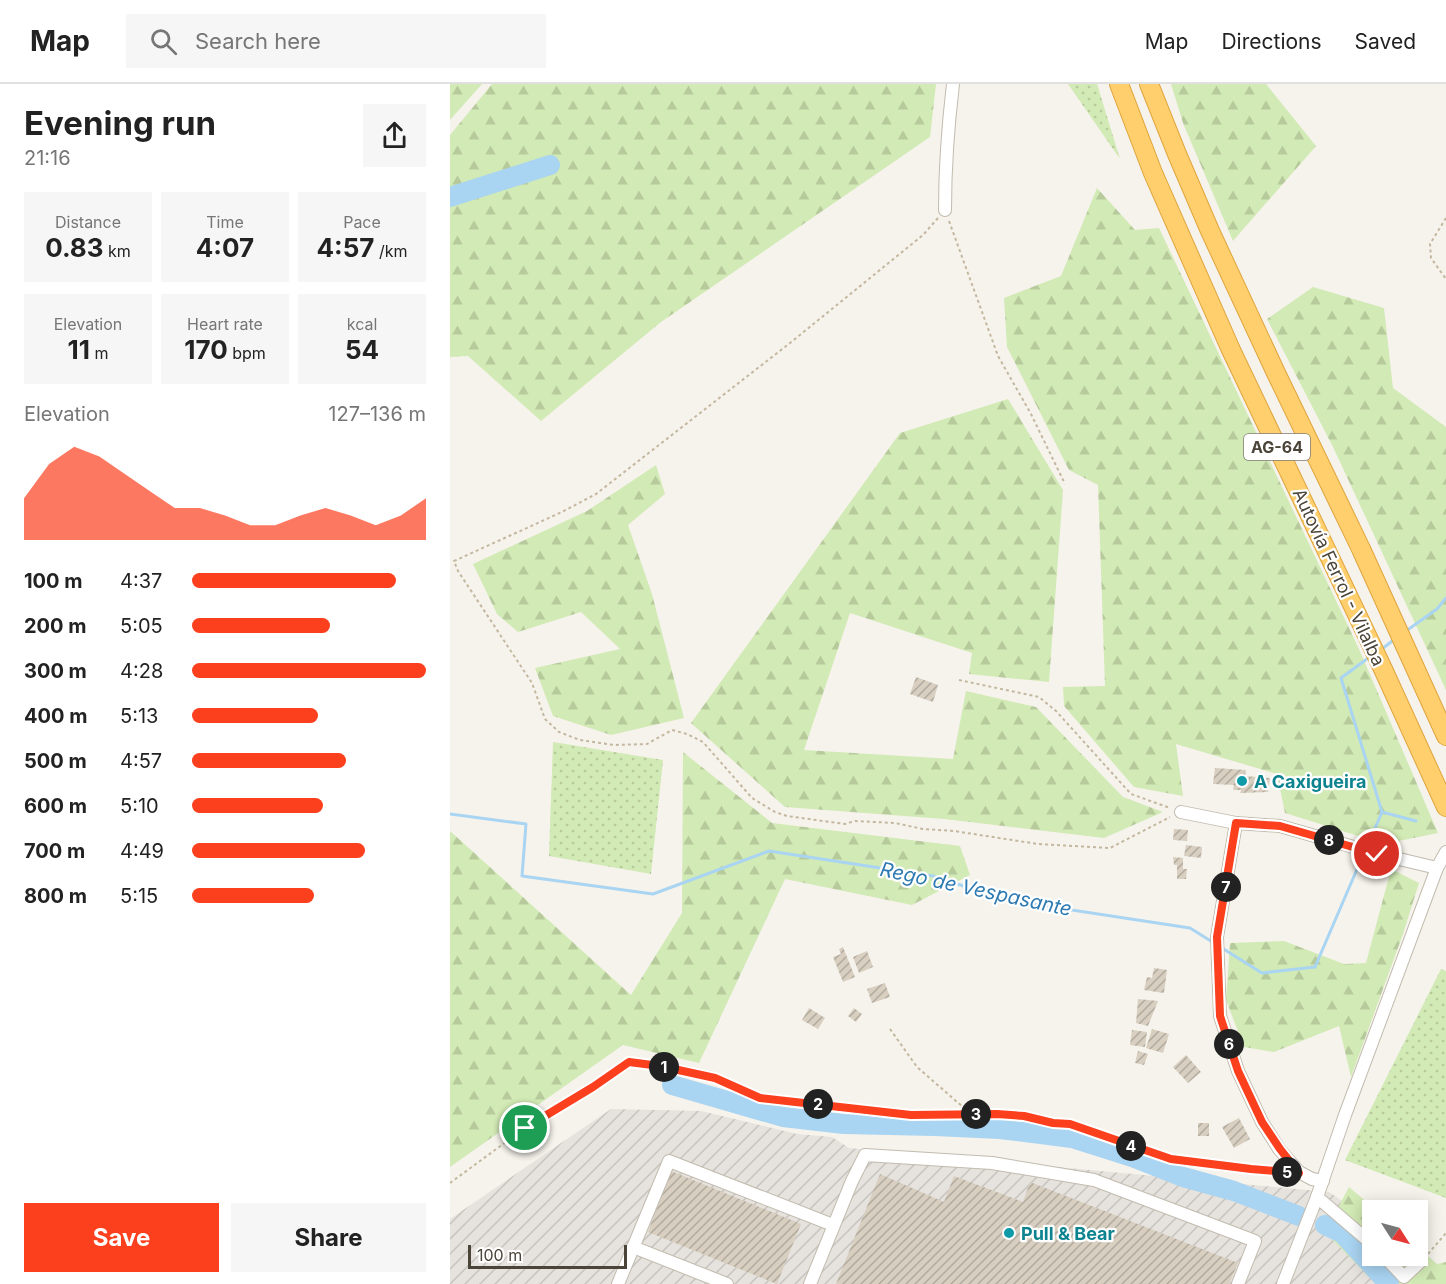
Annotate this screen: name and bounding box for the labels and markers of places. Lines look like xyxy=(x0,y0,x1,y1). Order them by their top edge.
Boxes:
place label: A Caxigueira xyxy=(1254,771,1367,792)
marker: A Caxigueira xyxy=(1235,774,1249,788)
pin: 8 xyxy=(1314,825,1344,855)
pin xyxy=(1351,828,1402,879)
pin: 7 xyxy=(1211,872,1241,902)
pin: 6 xyxy=(1214,1029,1244,1059)
pin: 1 xyxy=(649,1052,679,1082)
pin: 2 xyxy=(803,1089,833,1119)
pin: 3 xyxy=(961,1099,991,1129)
pin xyxy=(499,1102,550,1153)
pin: 4 xyxy=(1116,1131,1146,1161)
pin: 5 xyxy=(1272,1157,1302,1187)
place label: Pull & Bear xyxy=(1021,1223,1115,1244)
marker: Pull & Bear xyxy=(1002,1226,1016,1240)

